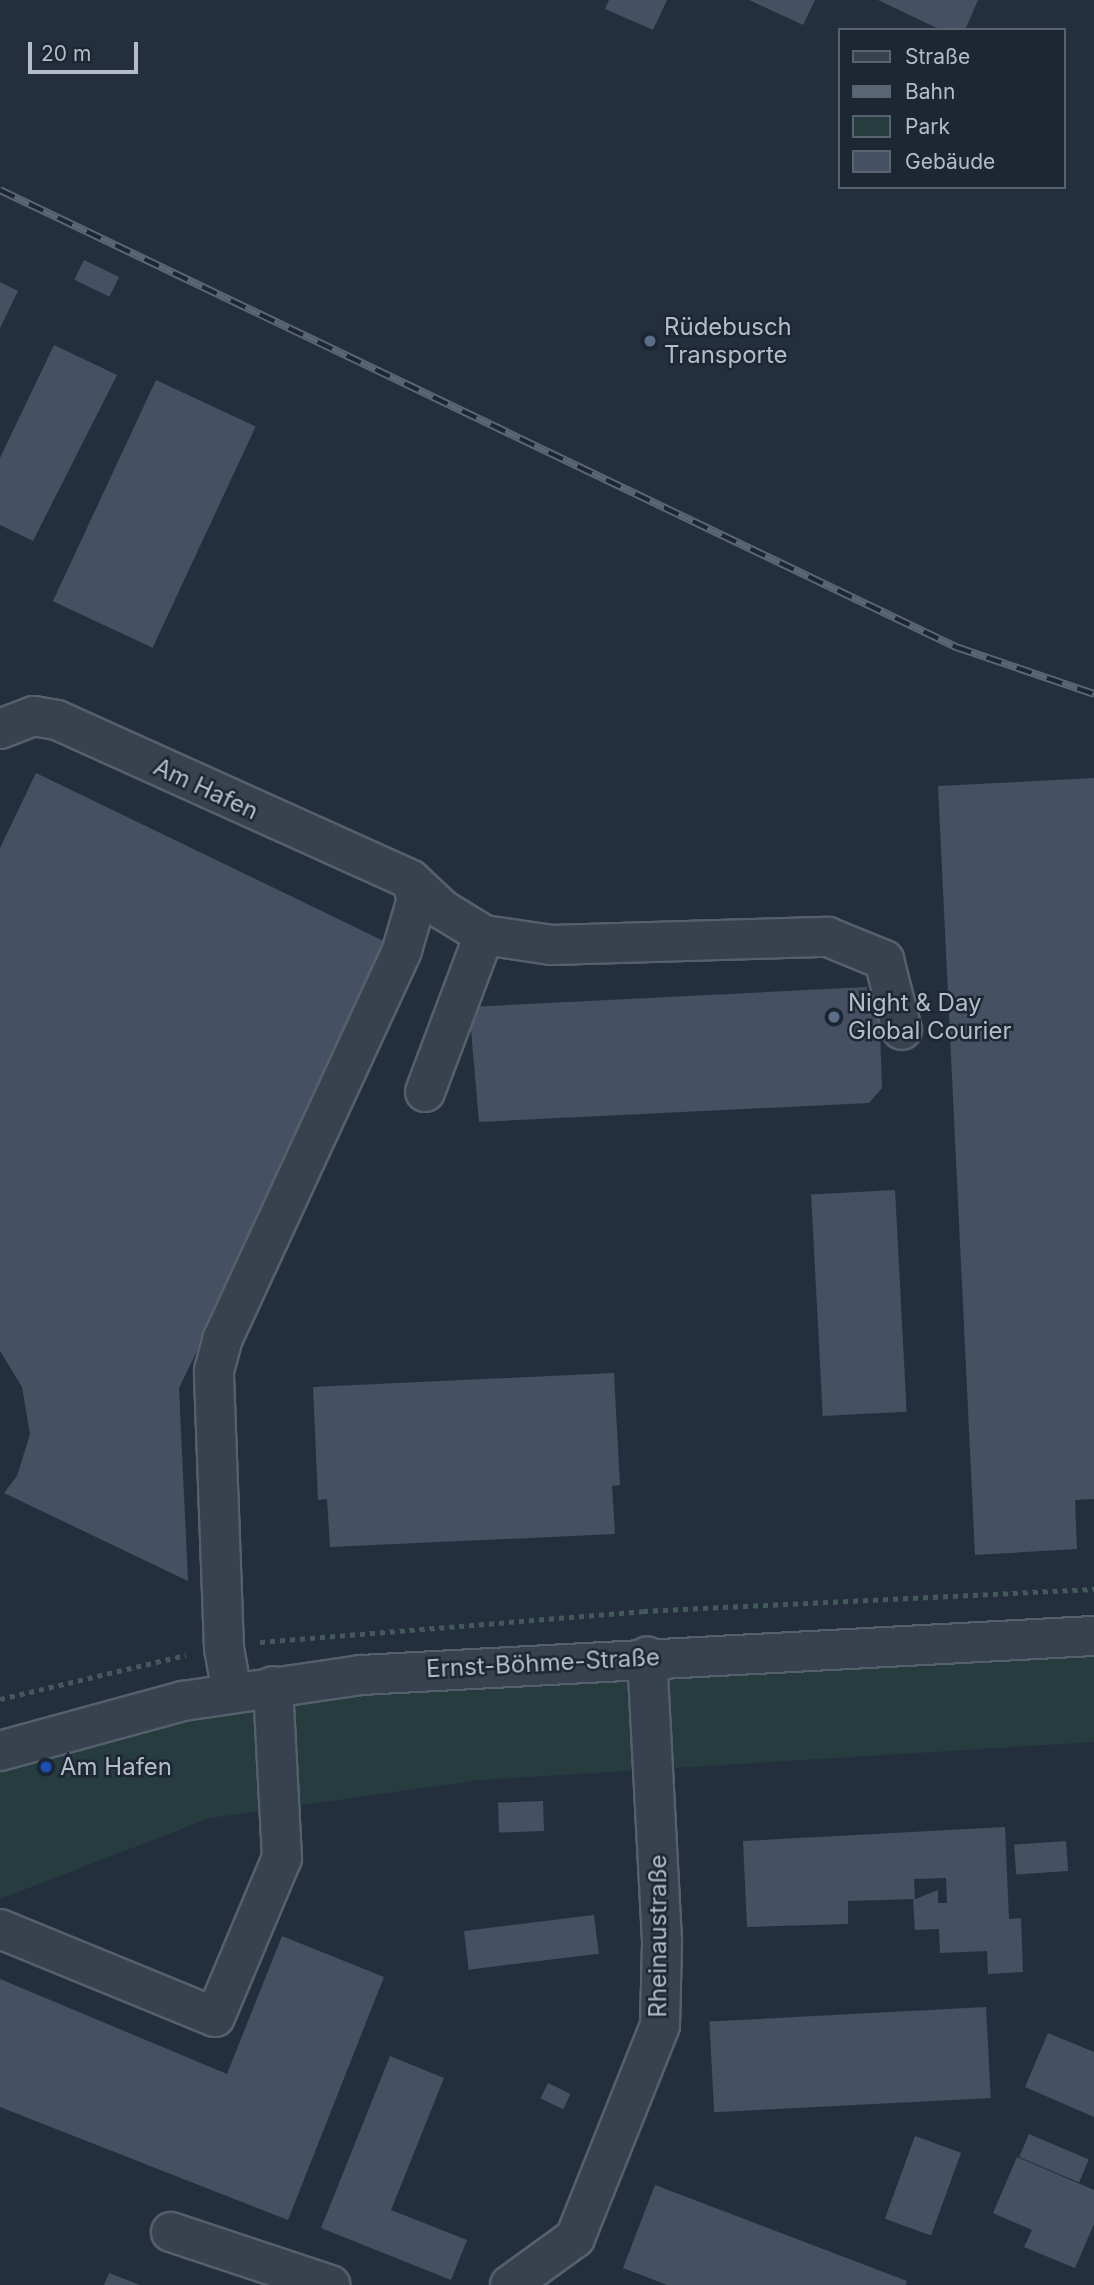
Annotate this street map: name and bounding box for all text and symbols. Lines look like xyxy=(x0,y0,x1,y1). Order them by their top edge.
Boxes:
scale bar xyxy=(32,28,142,72)
legend xyxy=(838,28,1066,189)
text: 20 m xyxy=(41,41,91,66)
text: Straße xyxy=(905,44,970,69)
text: Bahn xyxy=(905,79,955,104)
text: Park xyxy=(905,114,950,139)
text: Gebäude xyxy=(905,149,995,174)
place label: Rüdebusch Transporte xyxy=(664,313,792,369)
marker: Rüdebusch Transporte xyxy=(642,333,658,349)
street label: Am Hafen xyxy=(149,752,263,826)
place label: Night & Day Global Courier xyxy=(848,989,1011,1045)
marker: Night & Day Global Courier xyxy=(826,1009,842,1025)
street label: Ernst-Böhme-Straße xyxy=(425,1642,661,1684)
place label: Am Hafen xyxy=(60,1753,172,1781)
marker: Am Hafen xyxy=(38,1759,54,1775)
street label: Rheinaustraße xyxy=(644,1854,672,2018)

